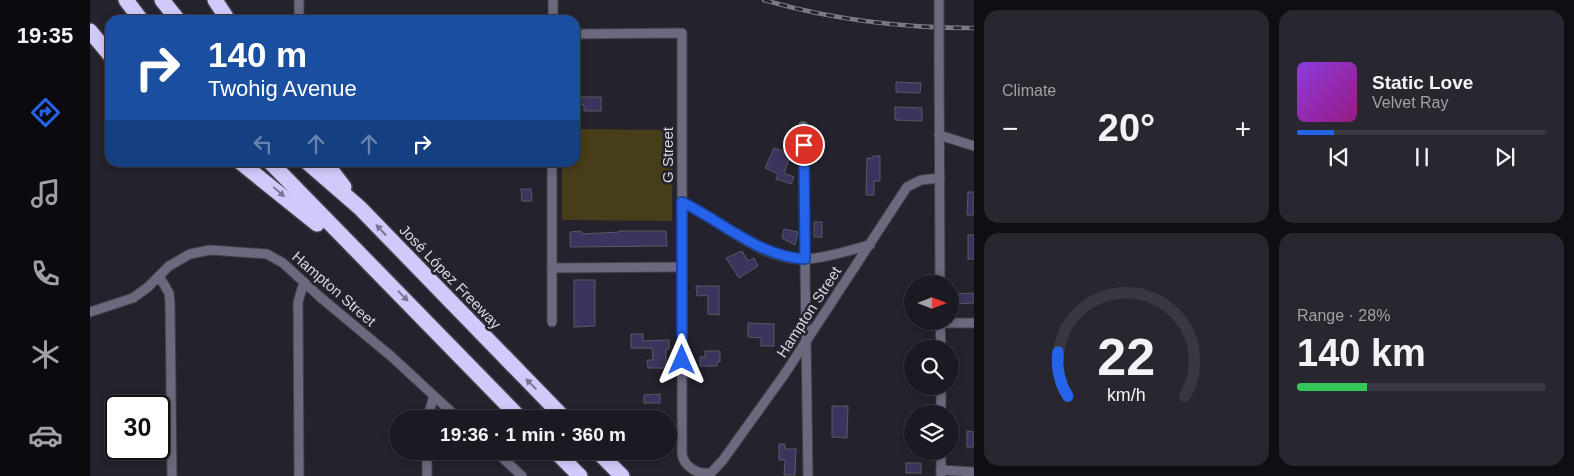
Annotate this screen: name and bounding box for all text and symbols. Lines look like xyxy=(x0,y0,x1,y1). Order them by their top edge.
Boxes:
text: 19:35 xyxy=(17,23,73,48)
icon: right xyxy=(125,35,190,100)
text: 140 m xyxy=(208,35,307,74)
text: Static Love xyxy=(1372,72,1473,93)
text: Twohig Avenue xyxy=(208,76,357,101)
text: Climate xyxy=(1002,82,1056,99)
text: Velvet Ray xyxy=(1372,94,1448,111)
icon: directions xyxy=(28,95,63,130)
text: 20° xyxy=(1098,107,1155,149)
text: − xyxy=(1002,113,1018,144)
text: + xyxy=(1235,113,1251,144)
pin xyxy=(783,124,825,166)
street label: G Street xyxy=(659,126,676,183)
icon: left xyxy=(249,130,277,158)
icon: ahead xyxy=(302,130,330,158)
icon: ahead xyxy=(355,130,383,158)
icon: right xyxy=(408,130,436,158)
icon: arrive xyxy=(790,131,818,159)
icon: previous xyxy=(1325,143,1353,171)
icon: pause xyxy=(1408,143,1436,171)
icon: next xyxy=(1491,143,1519,171)
icon: music xyxy=(28,176,63,211)
one-way arrow xyxy=(273,186,285,197)
street label: José López Freeway xyxy=(396,221,505,333)
one-way arrow xyxy=(375,224,387,236)
street label: Hampton Street xyxy=(289,248,380,330)
icon: phone xyxy=(28,256,63,291)
street label: Hampton Street xyxy=(773,262,845,360)
north arrow xyxy=(904,275,959,330)
map controls xyxy=(904,275,959,460)
one-way arrow xyxy=(397,290,409,302)
text: Range · 28% xyxy=(1297,307,1390,324)
text: 22 xyxy=(1098,328,1155,386)
text: 140 km xyxy=(1297,332,1426,374)
position arrow xyxy=(655,333,707,385)
icon: climate xyxy=(28,337,63,372)
button: search xyxy=(904,340,959,395)
one-way arrow xyxy=(525,378,537,390)
text: km/h xyxy=(1107,385,1146,405)
speed limit sign: 30 xyxy=(105,395,170,460)
button: layers xyxy=(904,405,959,460)
icon: car xyxy=(28,418,63,453)
text: 19:36 · 1 min · 360 m xyxy=(440,424,626,445)

